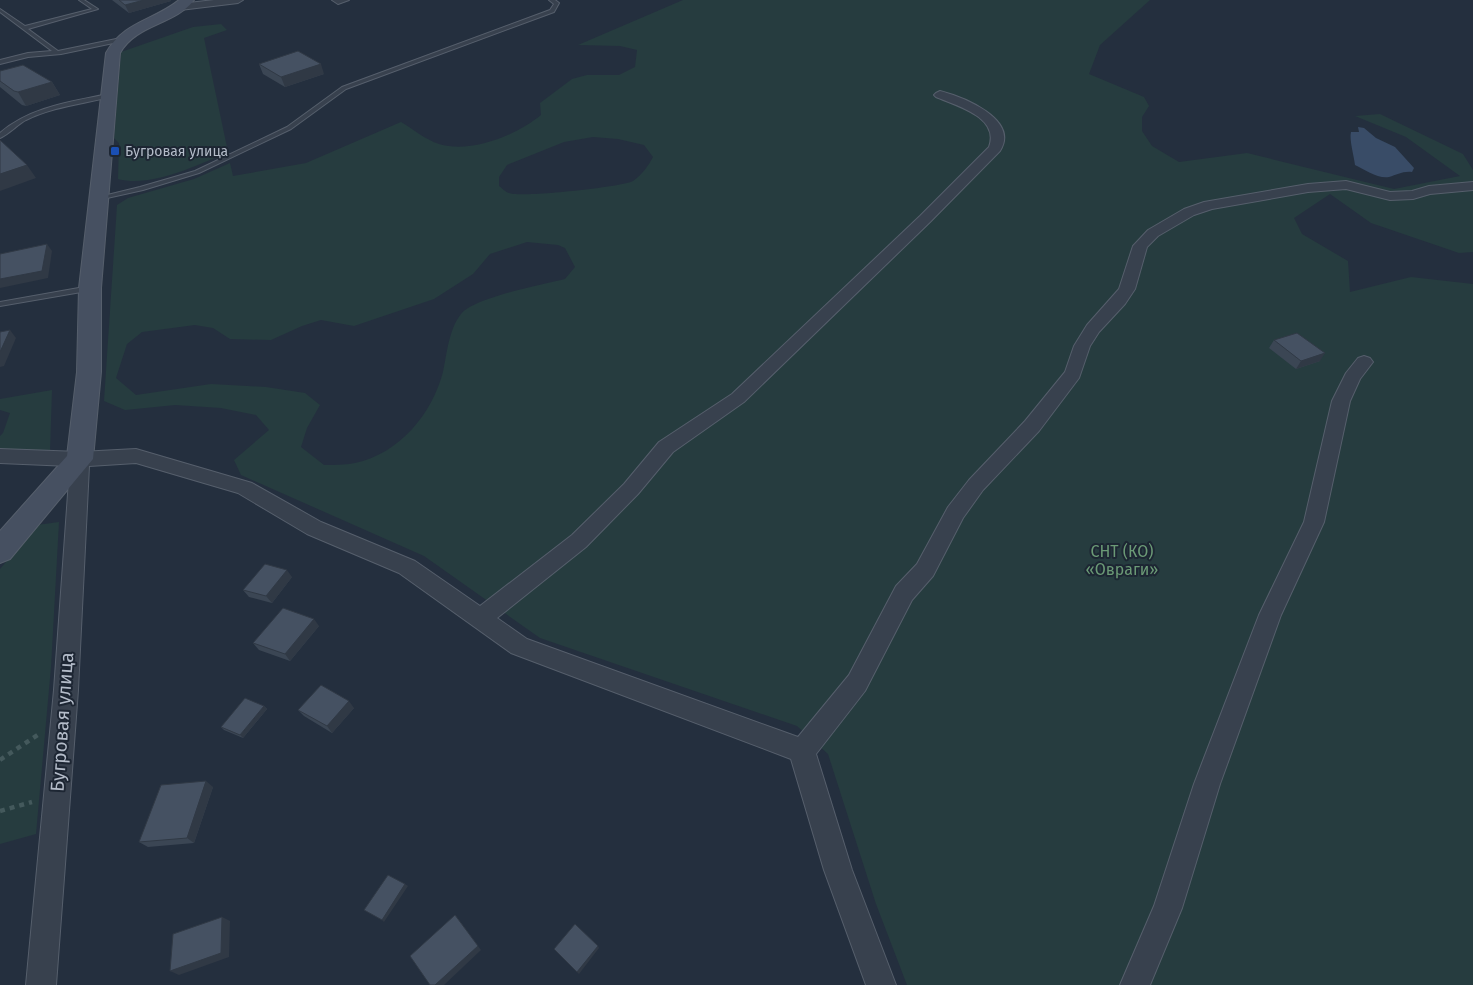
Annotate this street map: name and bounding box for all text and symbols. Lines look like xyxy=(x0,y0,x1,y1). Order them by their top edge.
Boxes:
place label: Бугровая улица xyxy=(125,143,228,160)
marker: Бугровая улица xyxy=(109,145,121,157)
park label: СНТ (КО) «Овраги» xyxy=(1086,542,1158,579)
street label: Бугровая улица xyxy=(46,651,78,793)

